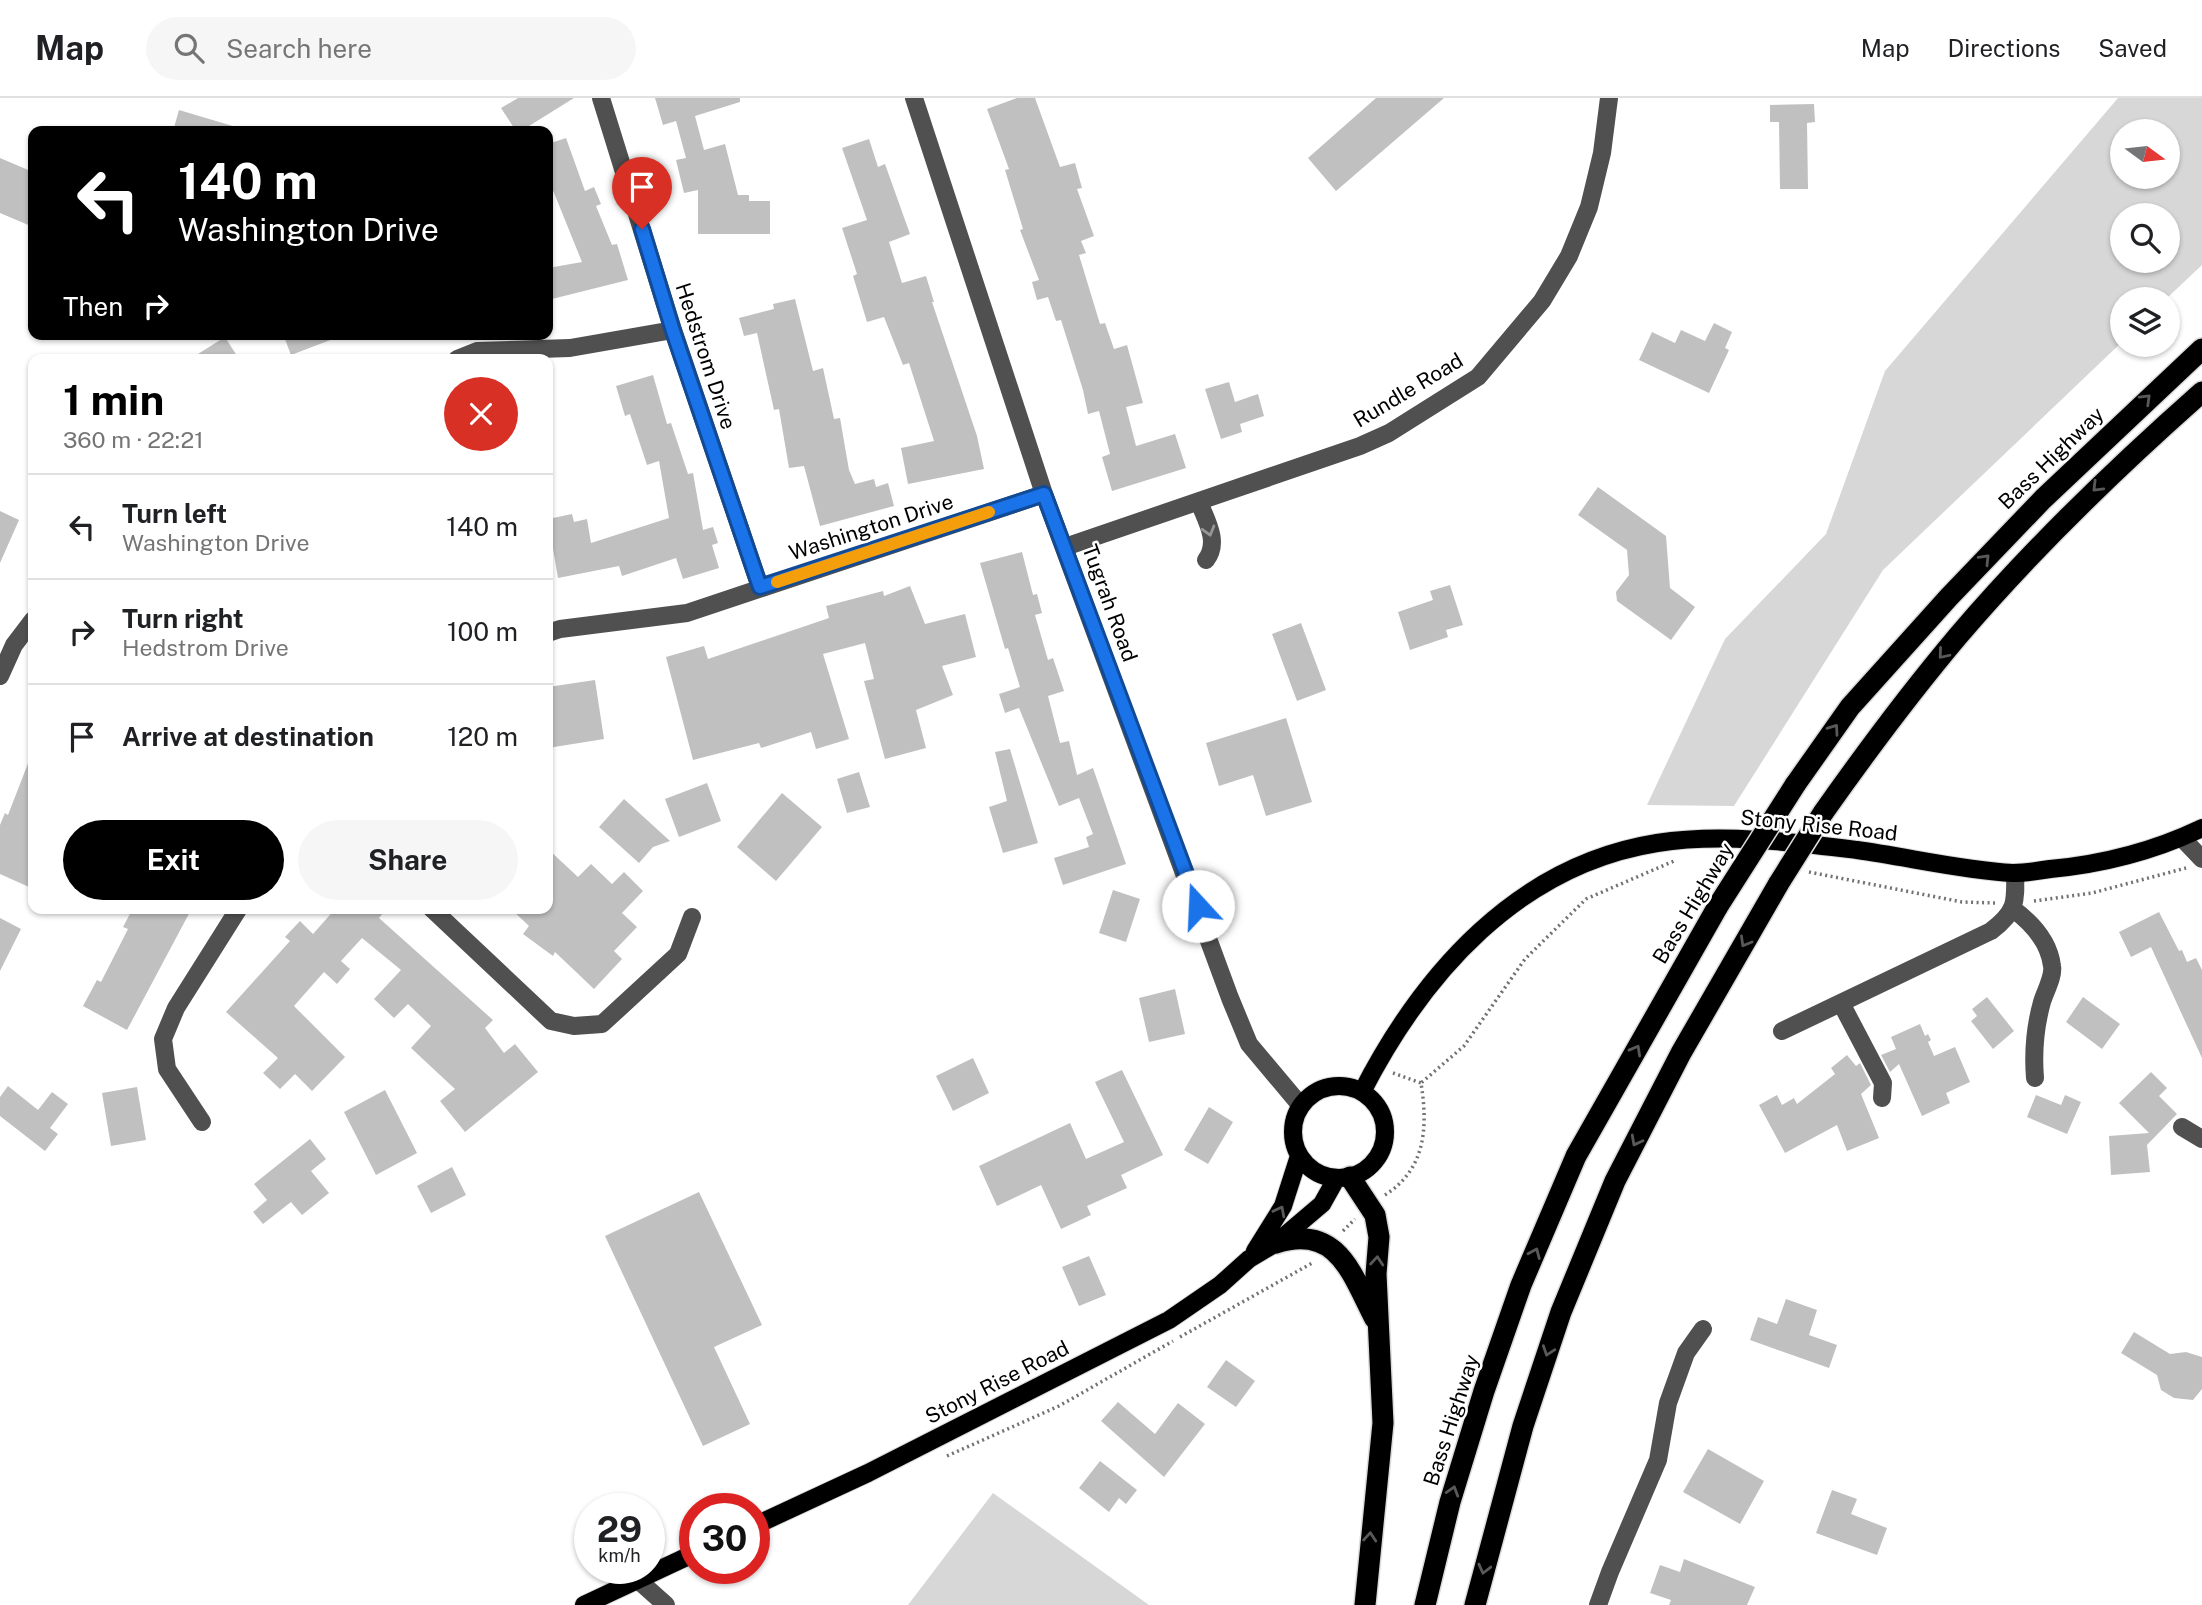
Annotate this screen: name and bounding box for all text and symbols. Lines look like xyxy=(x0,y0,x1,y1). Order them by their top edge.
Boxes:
search box xyxy=(146,17,636,80)
text: Map xyxy=(35,29,104,67)
icon: search xyxy=(170,29,208,67)
text: Search here xyxy=(226,33,372,64)
text: Map xyxy=(1861,34,1910,62)
text: Directions xyxy=(1948,34,2060,62)
text: Saved xyxy=(2098,34,2167,62)
north arrow xyxy=(2110,119,2180,189)
map controls xyxy=(2110,119,2180,357)
text: 140 m xyxy=(178,152,318,210)
icon: left xyxy=(63,154,154,245)
pin xyxy=(612,157,672,229)
icon: arrive xyxy=(623,168,661,206)
button: search xyxy=(2110,203,2180,273)
text: Washington Drive xyxy=(178,211,439,248)
street label: Hedstrom Drive xyxy=(671,280,741,432)
icon: right xyxy=(137,287,175,325)
button: layers xyxy=(2110,287,2180,357)
text: Then xyxy=(63,291,123,322)
street label: Rundle Road xyxy=(1349,347,1467,433)
text: 1 min xyxy=(63,375,164,424)
button: close xyxy=(444,377,518,451)
one-way arrow xyxy=(2138,395,2151,408)
street label: Bass Highway xyxy=(1993,402,2109,514)
text: 360 m · 22:21 xyxy=(63,426,204,453)
one-way arrow xyxy=(2093,479,2106,492)
street label: Washington Drive xyxy=(786,489,956,565)
text: Turn left xyxy=(122,498,227,529)
icon: left xyxy=(63,508,101,546)
text: 140 m xyxy=(446,511,518,542)
one-way arrow xyxy=(1201,525,1216,537)
text: Washington Drive xyxy=(122,529,310,556)
street label: Tugrah Road xyxy=(1077,541,1143,665)
one-way arrow xyxy=(1976,554,1989,567)
text: Turn right xyxy=(122,603,244,634)
icon: right xyxy=(63,613,101,651)
text: 100 m xyxy=(447,616,518,647)
text: Hedstrom Drive xyxy=(122,634,289,661)
one-way arrow xyxy=(1939,646,1951,659)
icon: arrive xyxy=(63,718,101,756)
text: Arrive at destination xyxy=(122,721,374,752)
text: 120 m xyxy=(447,721,518,752)
one-way arrow xyxy=(1826,724,1838,737)
street label: Stony Rise Road xyxy=(1739,804,1899,846)
button: Exit xyxy=(63,820,284,900)
button: Share xyxy=(298,820,518,900)
street label: Bass Highway xyxy=(1647,838,1739,968)
position arrow xyxy=(1161,869,1235,943)
one-way arrow xyxy=(1741,934,1754,947)
one-way arrow xyxy=(1628,1044,1641,1057)
one-way arrow xyxy=(1630,1134,1644,1146)
one-way arrow xyxy=(1272,1206,1285,1218)
one-way arrow xyxy=(1527,1248,1541,1260)
one-way arrow xyxy=(1369,1256,1384,1267)
street label: Stony Rise Road xyxy=(921,1335,1073,1429)
one-way arrow xyxy=(1542,1344,1556,1356)
street label: Bass Highway xyxy=(1418,1351,1484,1489)
one-way arrow xyxy=(1445,1486,1460,1498)
speed limit sign: 30 xyxy=(679,1493,770,1584)
text: 29 xyxy=(597,1509,642,1550)
one-way arrow xyxy=(1362,1531,1377,1542)
text: km/h xyxy=(598,1545,641,1566)
one-way arrow xyxy=(1477,1563,1492,1575)

